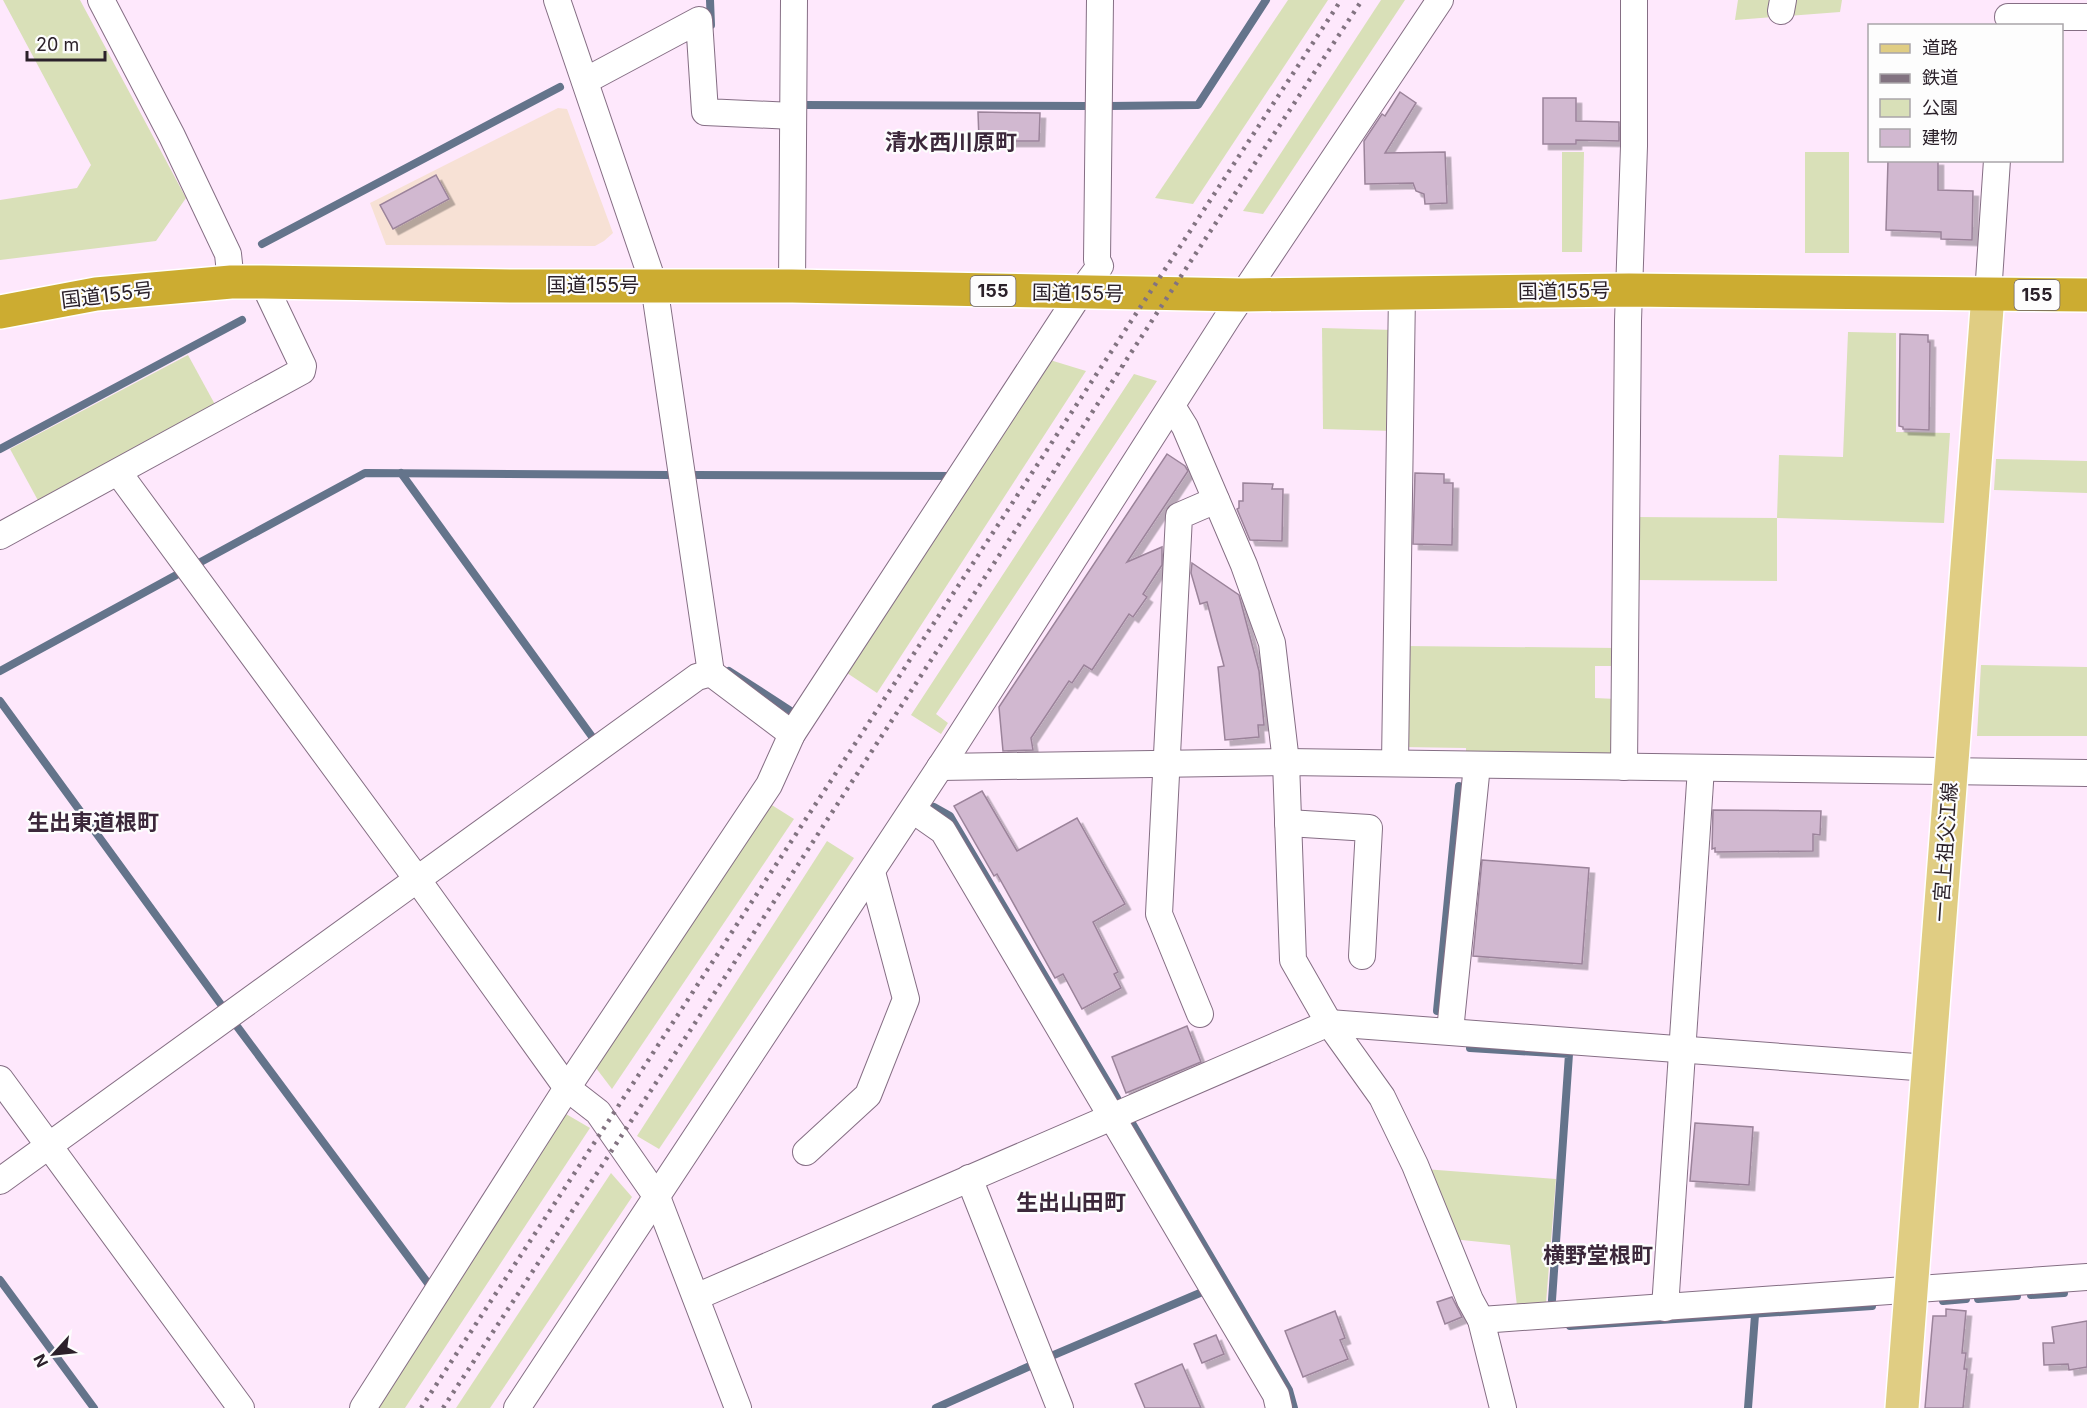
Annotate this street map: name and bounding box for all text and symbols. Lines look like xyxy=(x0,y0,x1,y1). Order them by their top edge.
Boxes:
scale bar xyxy=(27,24,105,62)
legend xyxy=(1868,24,2063,162)
text: 20 m xyxy=(36,34,79,55)
text: 道路 xyxy=(1922,37,1958,58)
text: 鉄道 xyxy=(1922,67,1958,88)
text: 公園 xyxy=(1922,97,1958,118)
text: 建物 xyxy=(1922,127,1958,148)
district label: 清水西川原町 xyxy=(885,129,1017,155)
street label: 国道155号 xyxy=(547,273,639,297)
road number: 155 xyxy=(970,276,1016,306)
street label: 国道155号 xyxy=(60,277,154,313)
street label: 国道155号 xyxy=(1518,278,1610,304)
street label: 国道155号 xyxy=(1032,280,1124,306)
road number: 155 xyxy=(2014,280,2060,310)
street label: 一宮上祖父江線 xyxy=(1928,781,1962,923)
district label: 生出東道根町 xyxy=(27,809,159,835)
district label: 生出山田町 xyxy=(1016,1189,1126,1215)
district label: 横野堂根町 xyxy=(1543,1242,1653,1268)
north arrow xyxy=(24,1324,84,1384)
text: N xyxy=(29,1351,52,1371)

